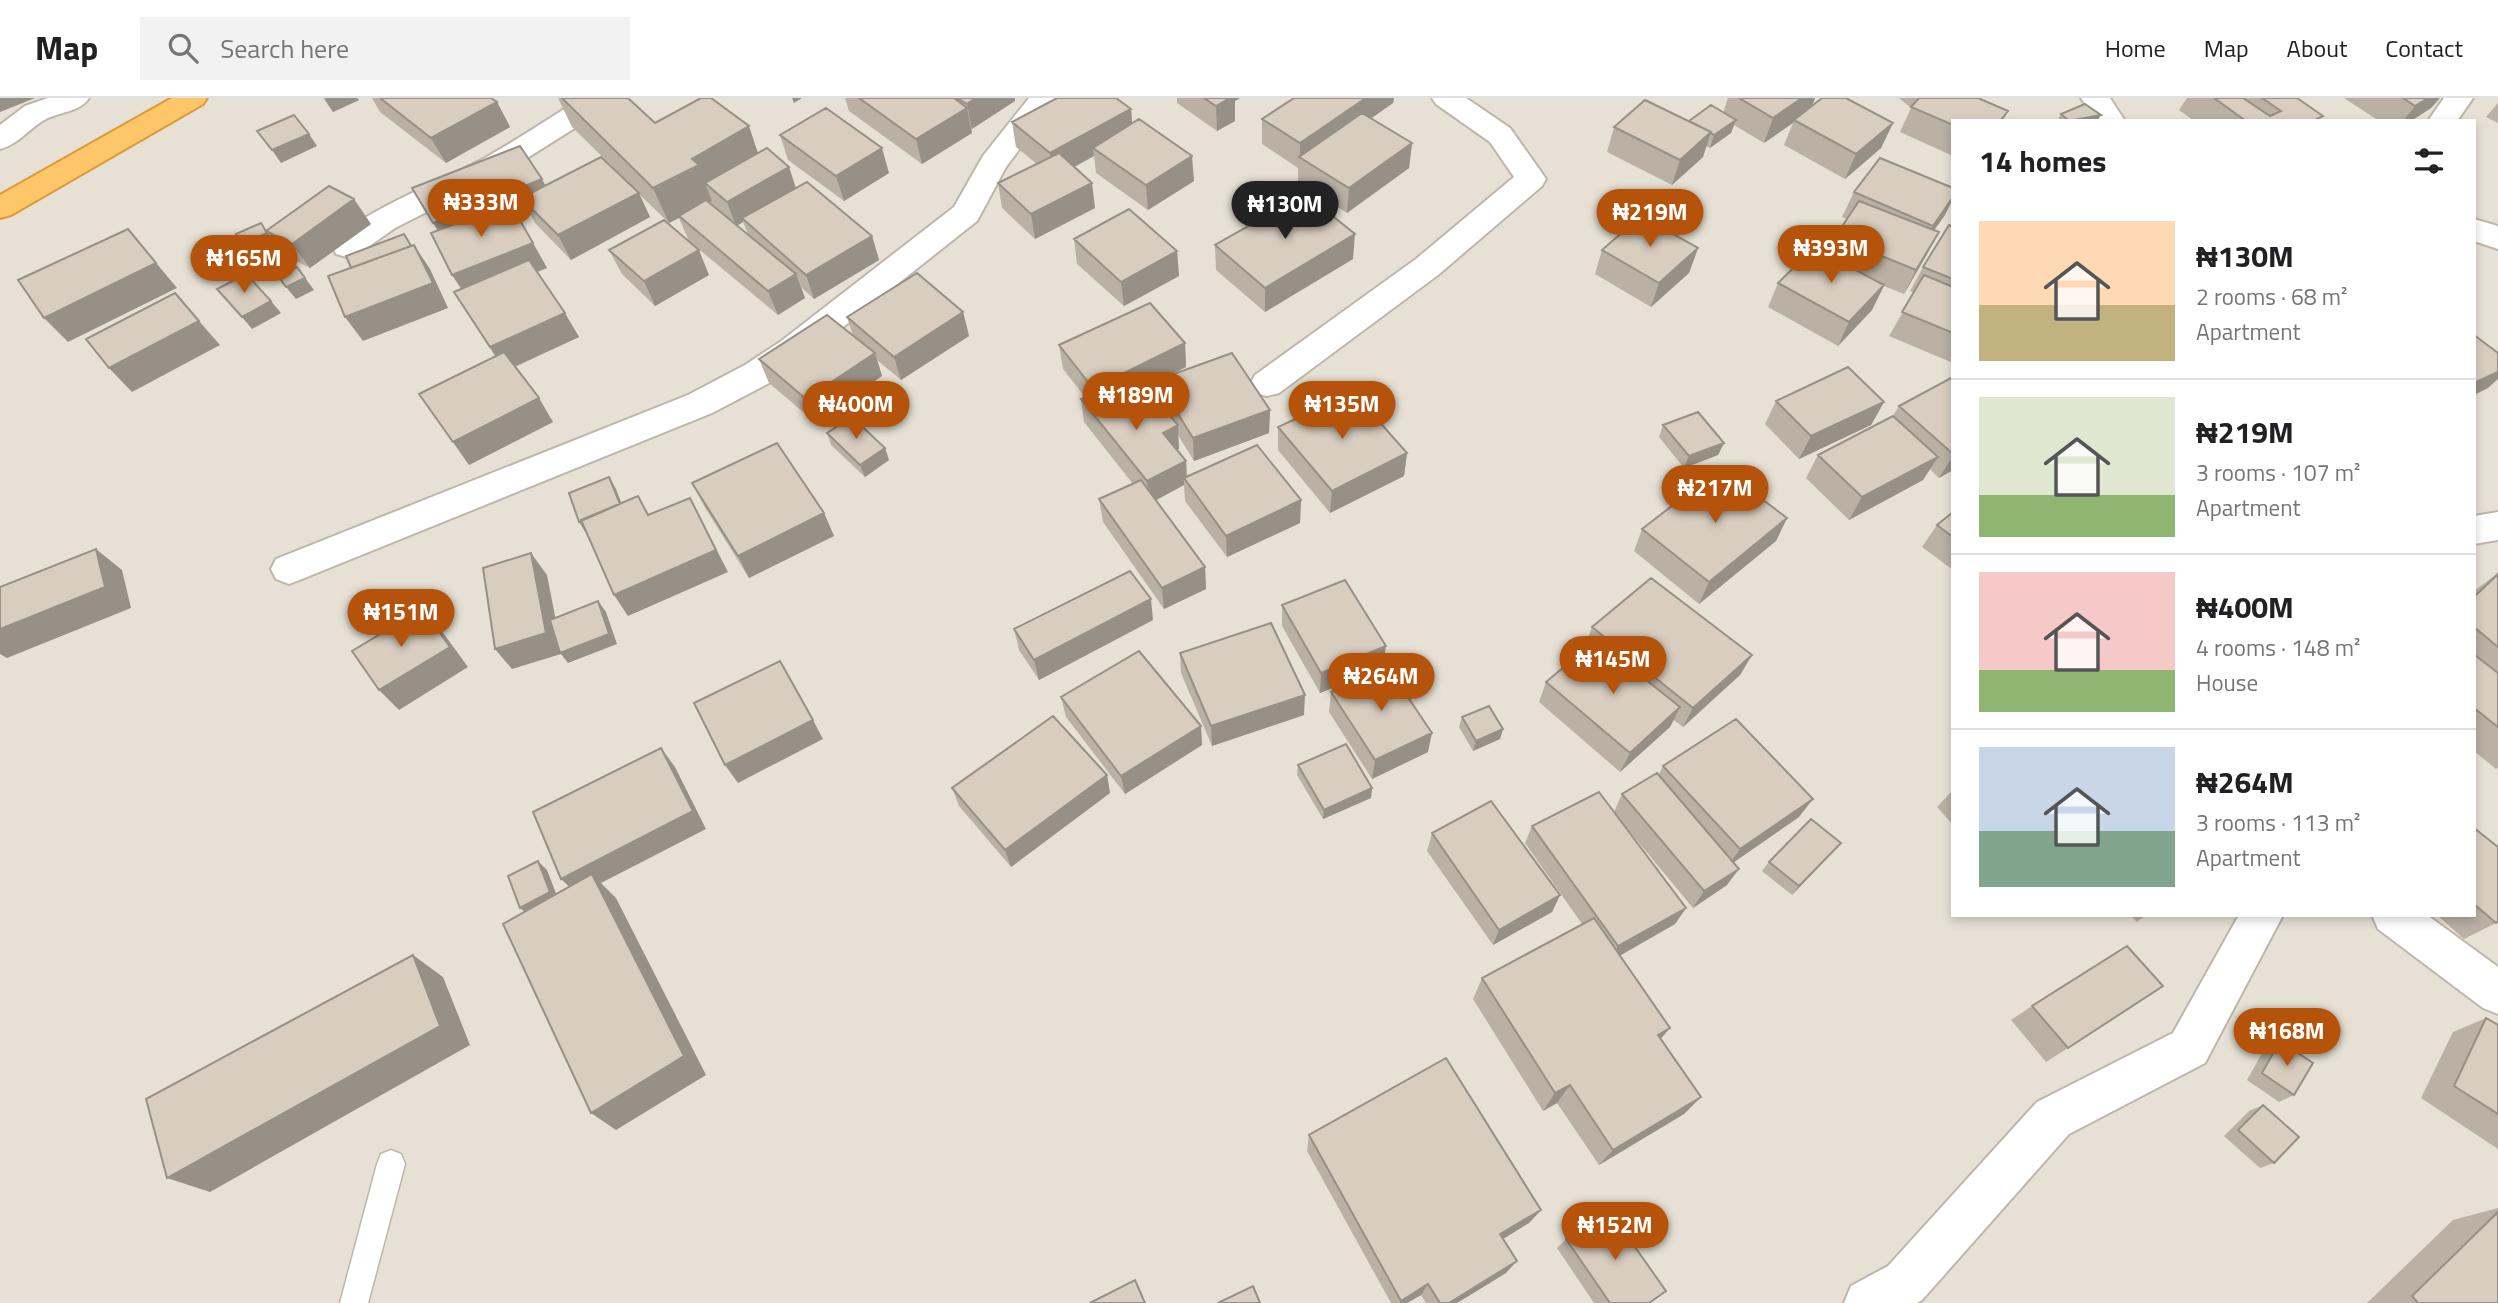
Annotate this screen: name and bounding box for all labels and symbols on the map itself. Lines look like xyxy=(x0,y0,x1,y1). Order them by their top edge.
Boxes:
pin: ₦333M xyxy=(432,180,530,239)
pin: ₦130M xyxy=(1236,181,1334,241)
pin: ₦219M xyxy=(1601,190,1699,249)
pin: ₦393M xyxy=(1782,226,1880,285)
pin: ₦165M xyxy=(195,236,293,295)
pin: ₦189M xyxy=(1087,372,1185,432)
pin: ₦400M xyxy=(807,382,905,441)
pin: ₦135M xyxy=(1293,382,1391,441)
pin: ₦217M xyxy=(1666,466,1764,525)
pin: ₦151M xyxy=(352,589,450,649)
pin: ₦145M xyxy=(1564,636,1662,696)
pin: ₦264M xyxy=(1332,654,1430,713)
pin: ₦168M xyxy=(2238,1009,2336,1068)
pin: ₦152M xyxy=(1566,1202,1664,1262)

